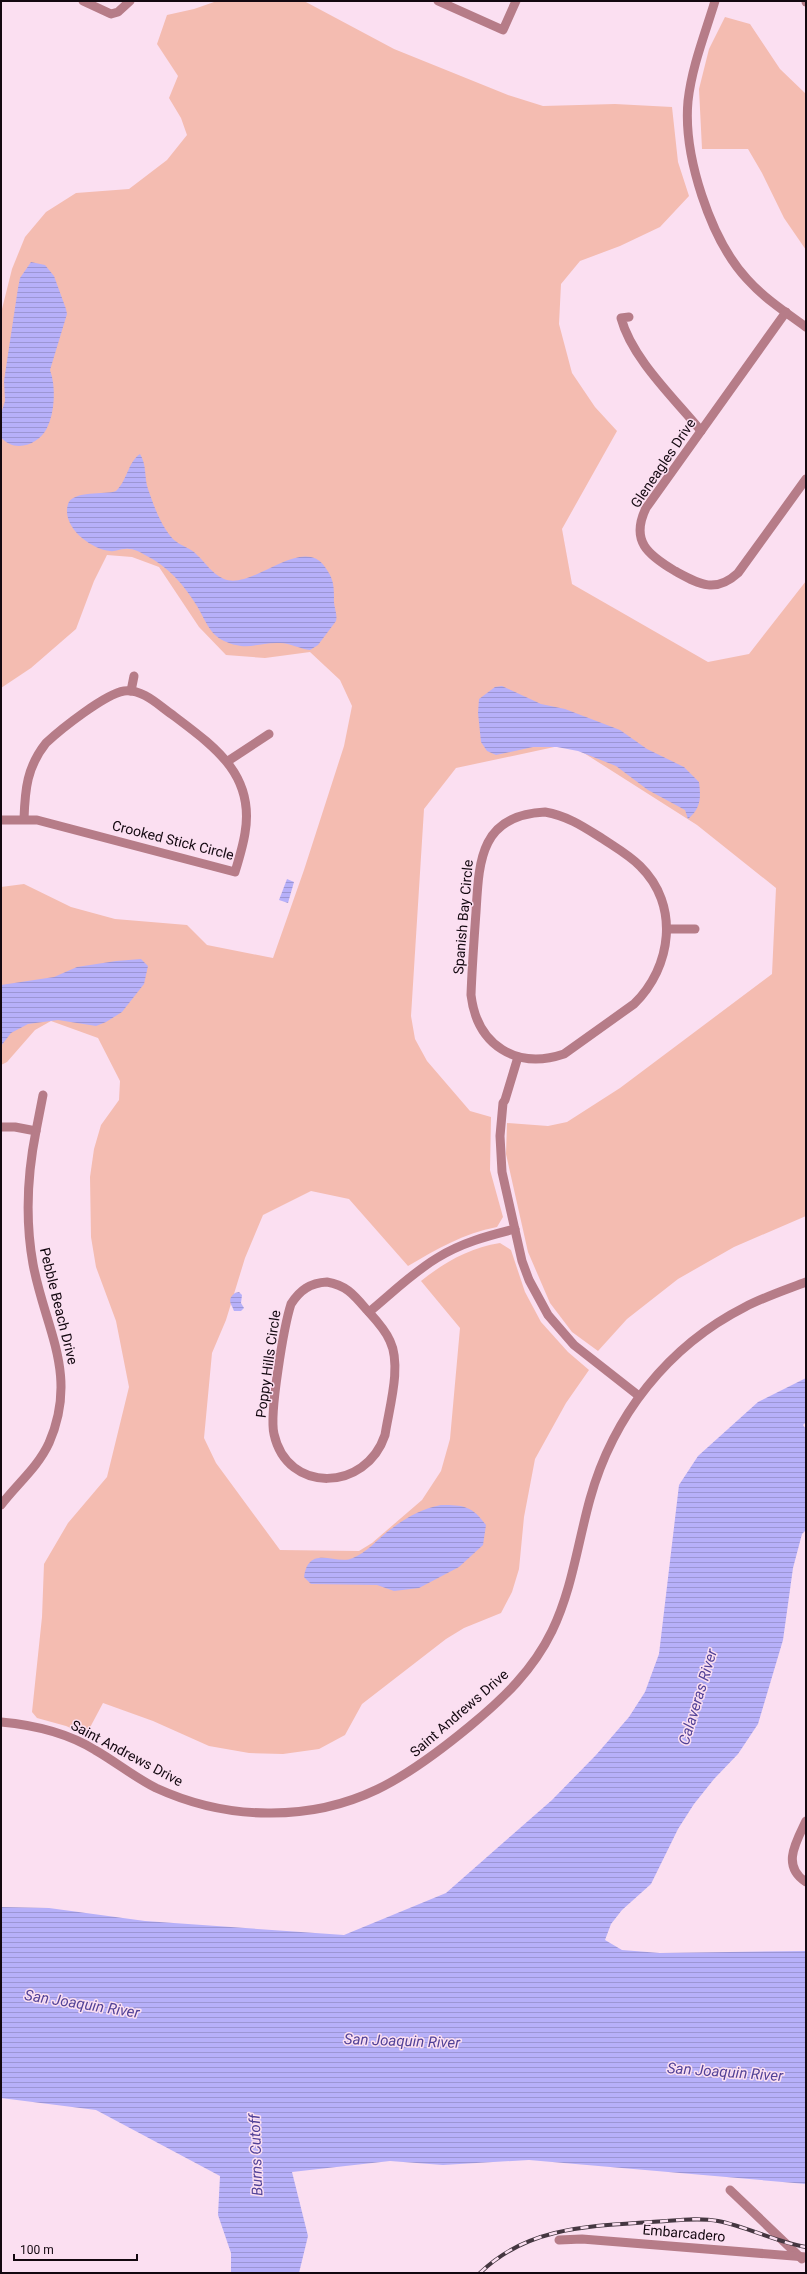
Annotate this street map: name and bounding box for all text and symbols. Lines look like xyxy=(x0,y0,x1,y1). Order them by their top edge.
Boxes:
street label: Gleneagles Drive xyxy=(627,415,699,511)
street label: Crooked Stick Circle xyxy=(110,817,236,863)
street label: Spanish Bay Circle xyxy=(450,859,476,975)
street label: Pebble Beach Drive xyxy=(37,1246,81,1366)
street label: Poppy Hills Circle xyxy=(253,1309,283,1419)
water label: Calaveras River xyxy=(675,1646,721,1747)
street label: Saint Andrews Drive xyxy=(407,1666,511,1760)
street label: Saint Andrews Drive xyxy=(68,1717,186,1789)
water label: San Joaquin River xyxy=(23,1986,142,2022)
water label: San Joaquin River xyxy=(344,2030,461,2052)
water label: San Joaquin River xyxy=(666,2059,785,2085)
water label: Burns Cutoff xyxy=(246,2112,266,2196)
street label: Embarcadero xyxy=(642,2221,726,2245)
scale bar xyxy=(14,2236,137,2262)
text: 100 m xyxy=(20,2243,54,2257)

